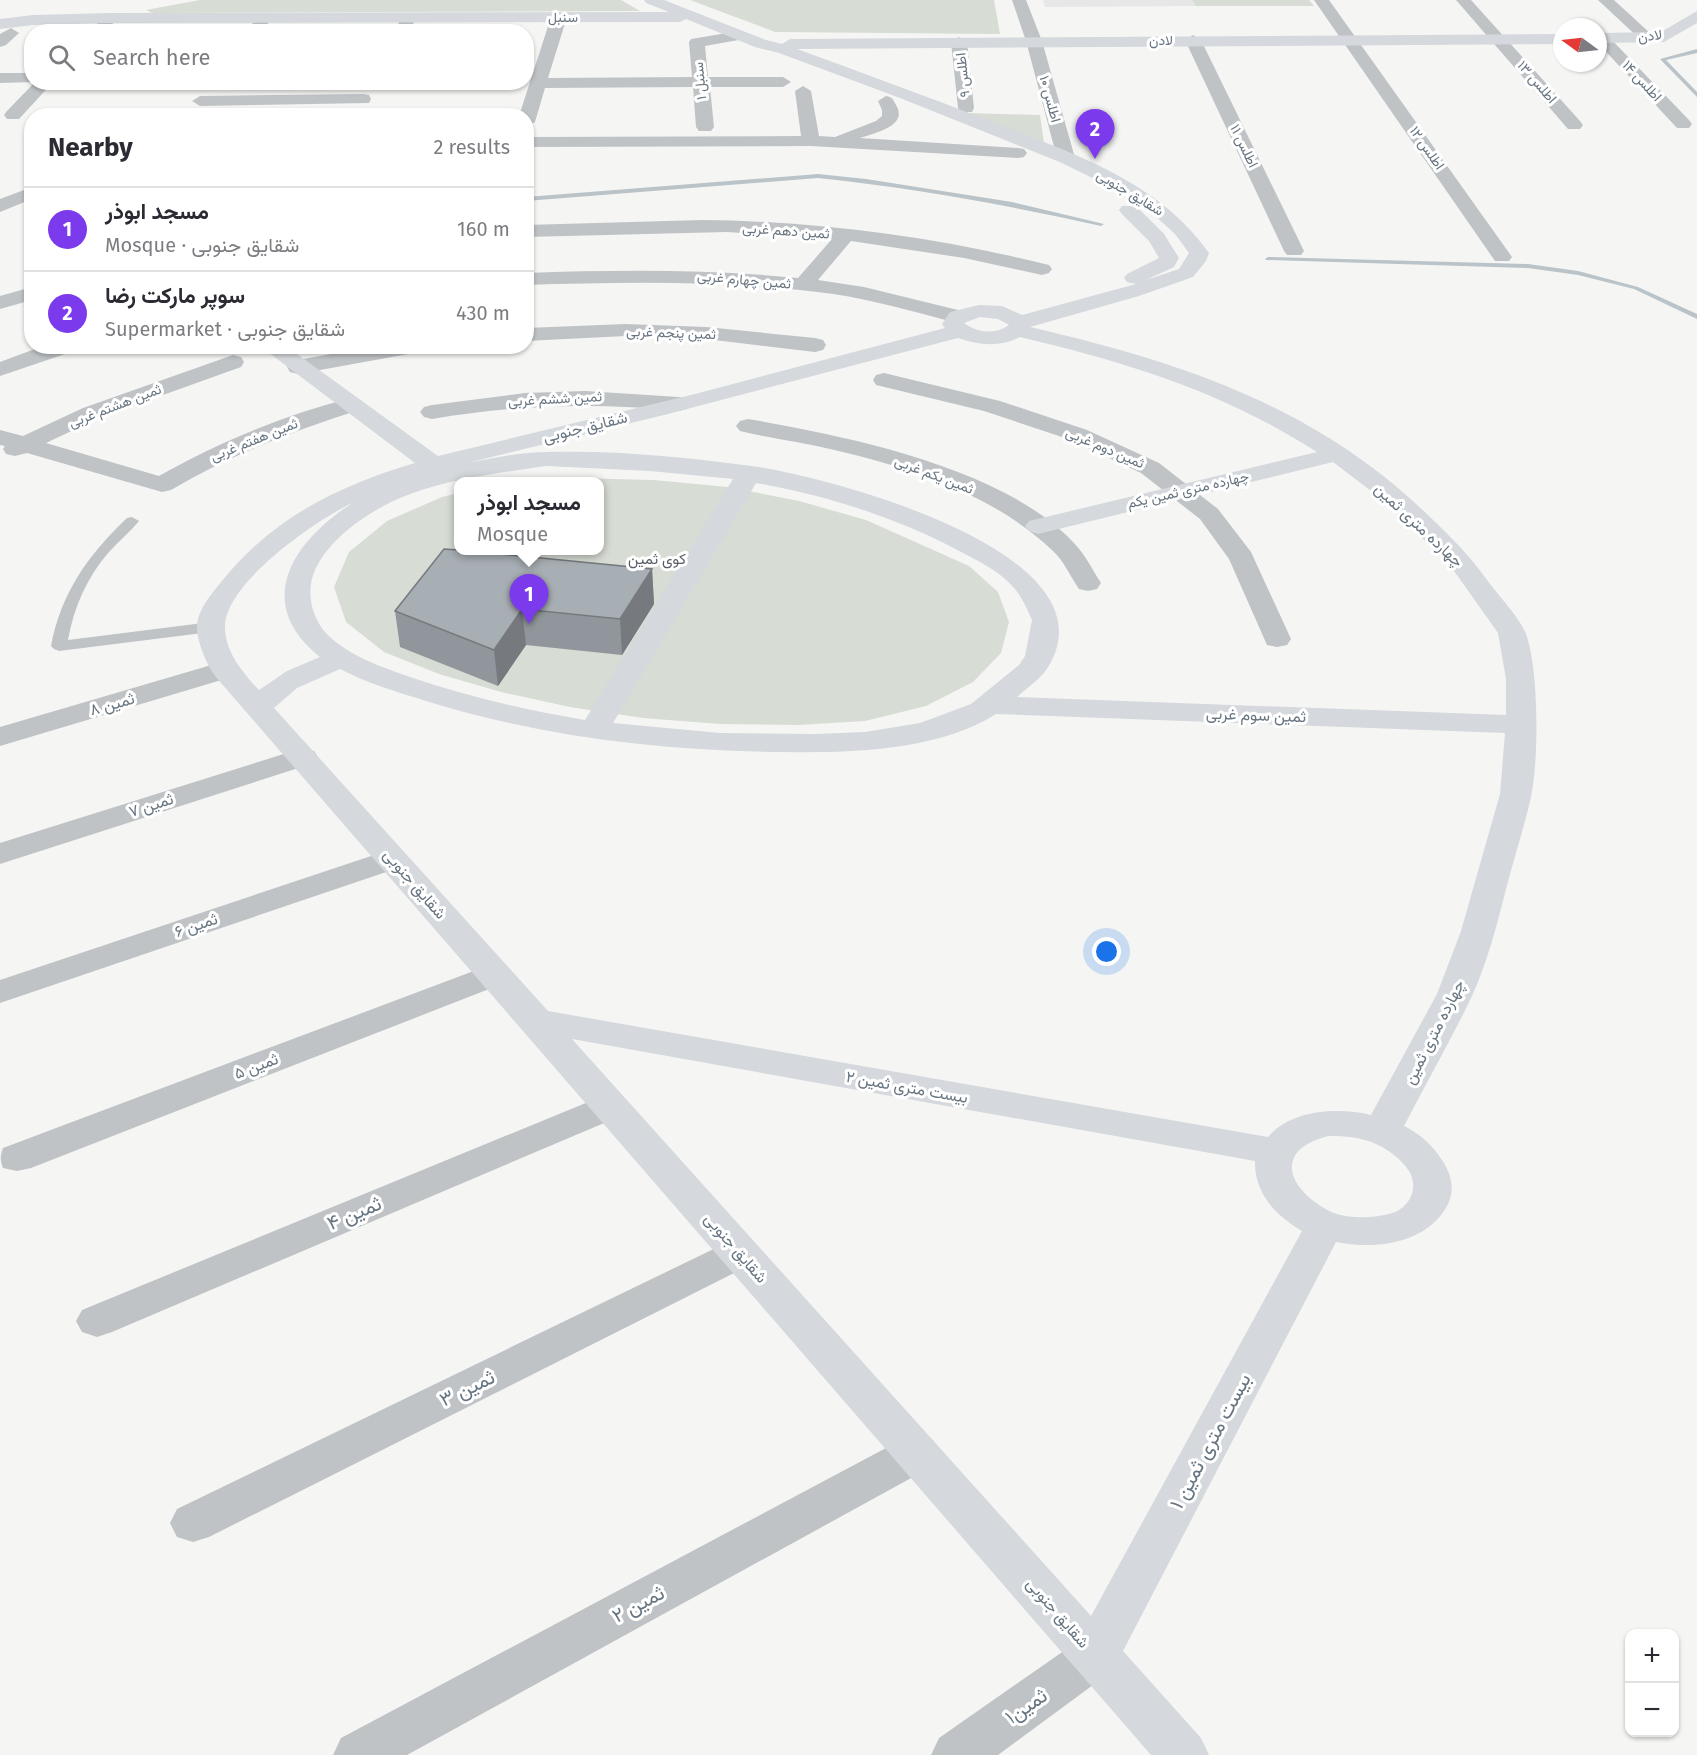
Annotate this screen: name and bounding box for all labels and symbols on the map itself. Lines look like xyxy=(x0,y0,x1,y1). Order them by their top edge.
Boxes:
street label: سنبل xyxy=(548,9,578,26)
north arrow xyxy=(1553,18,1607,72)
street label: لادن xyxy=(1637,26,1663,46)
street label: لادن xyxy=(1149,32,1173,49)
street label: اطلس ۹ xyxy=(952,52,974,98)
street label: اطلس ۱۳ xyxy=(1514,57,1560,107)
street label: اطلس ۱۴ xyxy=(1619,57,1665,105)
street label: سنبل ۱ xyxy=(690,61,710,101)
street label: اطلس ۱۰ xyxy=(1036,74,1064,124)
pin: 2 xyxy=(1076,110,1114,159)
street label: اطلس ۱۱ xyxy=(1226,122,1262,170)
street label: اطلس ۱۲ xyxy=(1406,123,1448,173)
street label: شقایق جنوبی xyxy=(1093,166,1167,220)
street label: ثمین دهم غربی xyxy=(742,219,830,243)
street label: ثمین چهارم غربی xyxy=(696,267,792,294)
street label: ثمین پنجم غربی xyxy=(626,323,716,344)
street label: ثمین هشتم غربی xyxy=(66,381,164,431)
street label: ثمین ششم غربی xyxy=(508,388,602,410)
street label: شقایق جنوبی xyxy=(541,407,629,448)
street label: ثمین هفتم غربی xyxy=(208,415,300,465)
street label: ثمین دوم غربی xyxy=(1063,424,1147,472)
street label: ثمین یکم غربی xyxy=(892,452,976,498)
street label: چهارده متری ثمین یکم xyxy=(1126,468,1251,513)
street label: چهارده متری ثمین xyxy=(1369,479,1468,573)
district label: کوی ثمین xyxy=(628,550,686,569)
pin: 1 xyxy=(510,574,548,624)
street label: ثمین ۸ xyxy=(87,689,137,720)
street label: ثمین سوم غربی xyxy=(1205,704,1307,727)
street label: ثمین ۷ xyxy=(126,789,176,822)
street label: شقایق جنوبی xyxy=(379,845,450,923)
street label: ثمین ۶ xyxy=(172,909,220,942)
your location xyxy=(1092,937,1121,966)
street label: چهارده متری ثمین xyxy=(1400,976,1470,1088)
street label: ثمین ۵ xyxy=(231,1049,281,1084)
street label: بیست متری ثمین ۲ xyxy=(844,1067,970,1108)
street label: ثمین ۴ xyxy=(323,1191,385,1235)
street label: شقایق جنوبی xyxy=(700,1209,771,1287)
street label: ثمین ۳ xyxy=(435,1364,499,1412)
street label: بیست متری ثمین ۱ xyxy=(1164,1369,1257,1513)
street label: شقایق جنوبی xyxy=(1022,1574,1093,1652)
street label: ثمین ۲ xyxy=(608,1580,668,1628)
street label: ثمین۱ xyxy=(1000,1683,1052,1729)

